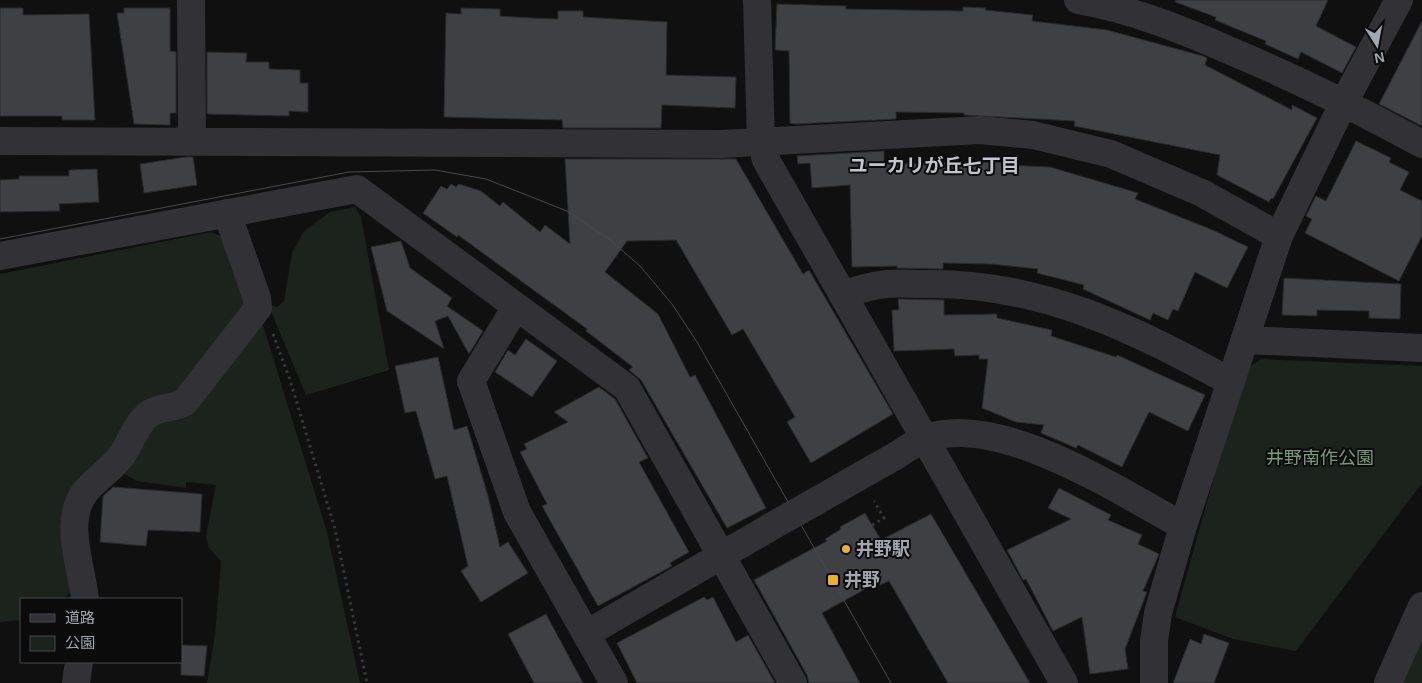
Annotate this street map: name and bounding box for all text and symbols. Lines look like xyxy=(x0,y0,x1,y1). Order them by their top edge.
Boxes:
north arrow xyxy=(1352,20,1402,70)
text: N xyxy=(1373,49,1386,67)
district label: ユーカリが丘七丁目 xyxy=(848,155,1020,176)
park label: 井野南作公園 xyxy=(1266,448,1374,468)
place label: 井野駅 xyxy=(856,539,910,559)
marker: 井野駅 xyxy=(840,543,852,555)
place label: 井野 xyxy=(844,570,880,590)
marker: 井野 xyxy=(826,573,840,587)
legend xyxy=(20,598,182,663)
text: 道路 xyxy=(65,609,95,626)
text: 公園 xyxy=(65,634,95,651)

